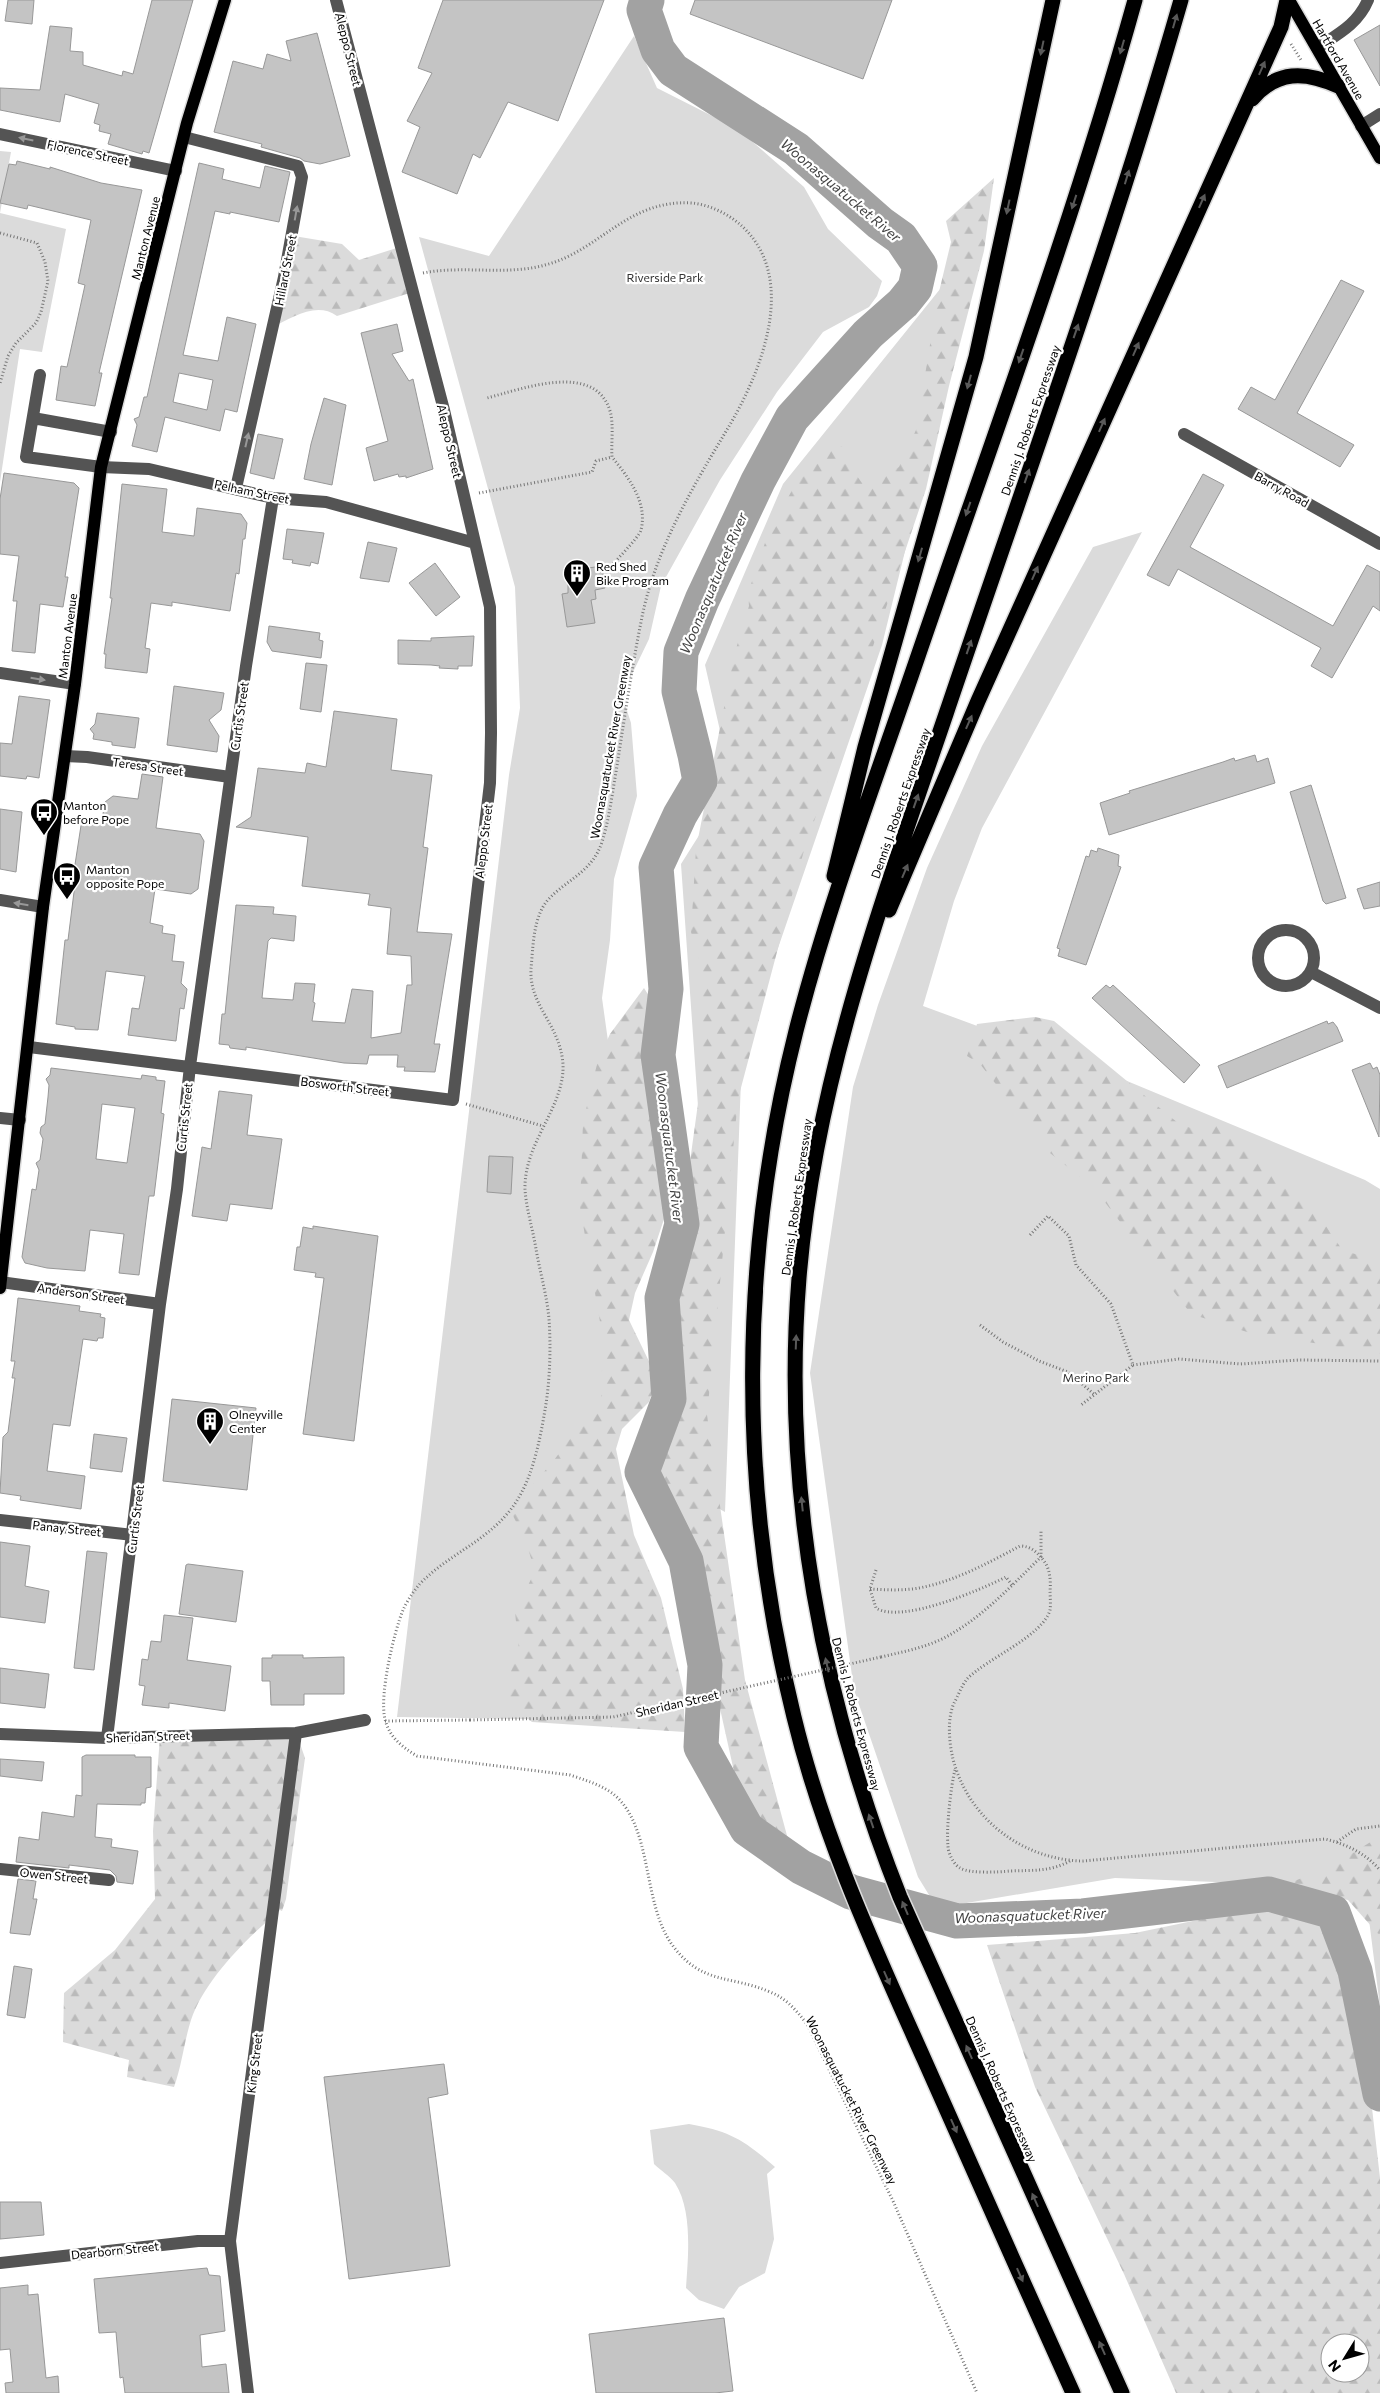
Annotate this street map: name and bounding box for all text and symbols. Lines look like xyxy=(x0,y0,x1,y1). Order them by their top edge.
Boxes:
street label: Aleppo Street xyxy=(333,11,365,87)
one-way arrow xyxy=(1171,14,1179,29)
street label: Hartford Avenue xyxy=(1310,16,1368,102)
one-way arrow xyxy=(1118,39,1126,55)
one-way arrow xyxy=(1038,40,1046,56)
one-way arrow xyxy=(1259,61,1267,75)
one-way arrow xyxy=(17,135,33,143)
water label: Woonasquatucket River xyxy=(777,135,905,246)
street label: Florence Street xyxy=(46,136,130,168)
one-way arrow xyxy=(1124,169,1132,184)
one-way arrow xyxy=(1199,194,1207,208)
street label: Manton Avenue xyxy=(128,195,162,281)
one-way arrow xyxy=(1069,195,1077,210)
one-way arrow xyxy=(1004,199,1012,215)
one-way arrow xyxy=(292,205,300,221)
street label: Hillard Street xyxy=(271,233,299,307)
park label: Riverside Park xyxy=(626,270,704,284)
one-way arrow xyxy=(1072,323,1080,338)
one-way arrow xyxy=(1132,342,1140,356)
street label: Dennis J. Roberts Expressway xyxy=(998,343,1063,497)
one-way arrow xyxy=(1017,349,1025,364)
one-way arrow xyxy=(965,375,973,390)
street label: Aleppo Street xyxy=(435,403,465,479)
one-way arrow xyxy=(1098,418,1106,432)
one-way arrow xyxy=(243,433,251,448)
street label: Barry Road xyxy=(1252,468,1312,510)
one-way arrow xyxy=(1023,469,1031,484)
street label: Pelham Street xyxy=(213,476,291,506)
one-way arrow xyxy=(964,502,971,517)
water label: Woonasquatucket River xyxy=(676,510,751,656)
one-way arrow xyxy=(916,548,924,563)
building icon: Red Shed Bike Program xyxy=(562,558,592,597)
place label: Red Shed Bike Program xyxy=(596,559,669,587)
one-way arrow xyxy=(1032,566,1040,580)
street label: Manton Avenue xyxy=(55,593,79,679)
one-way arrow xyxy=(965,639,973,654)
street label: Woonasquatucket River Greenway xyxy=(587,654,633,840)
one-way arrow xyxy=(30,675,46,683)
street label: Curtis Street xyxy=(227,681,251,751)
one-way arrow xyxy=(965,715,973,729)
street label: Dennis J. Roberts Expressway xyxy=(868,726,933,880)
street label: Teresa Street xyxy=(111,754,185,778)
one-way arrow xyxy=(913,793,920,808)
bus stop icon: Manton before Pope xyxy=(29,797,59,836)
place label: Manton before Pope xyxy=(63,798,129,826)
street label: Aleppo Street xyxy=(471,803,495,879)
bus stop icon: Manton opposite Pope xyxy=(52,861,82,900)
place label: Manton opposite Pope xyxy=(86,862,164,890)
one-way arrow xyxy=(902,864,910,878)
one-way arrow xyxy=(13,899,29,907)
water label: Woonasquatucket River xyxy=(652,1071,688,1224)
street label: Bosworth Street xyxy=(300,1074,390,1098)
street label: Curtis Street xyxy=(173,1082,195,1152)
street label: Dennis J. Roberts Expressway xyxy=(778,1118,815,1276)
street label: Anderson Street xyxy=(36,1280,126,1306)
one-way arrow xyxy=(792,1334,800,1350)
park label: Merino Park xyxy=(1062,1370,1130,1384)
building icon: Olneyville Center xyxy=(195,1406,225,1445)
place label: Olneyville Center xyxy=(229,1407,283,1435)
street label: Curtis Street xyxy=(124,1484,146,1554)
one-way arrow xyxy=(798,1496,806,1512)
street label: Panay Street xyxy=(32,1517,102,1539)
street label: Dennis J. Roberts Expressway xyxy=(829,1636,884,1792)
one-way arrow xyxy=(823,1657,831,1672)
street label: Sheridan Street xyxy=(634,1687,720,1719)
street label: Sheridan Street xyxy=(106,1728,191,1744)
one-way arrow xyxy=(867,1813,875,1828)
street label: Owen Street xyxy=(19,1864,89,1886)
one-way arrow xyxy=(901,1901,909,1915)
water label: Woonasquatucket River xyxy=(954,1904,1106,1926)
one-way arrow xyxy=(884,1971,892,1985)
street label: Woonasquatucket River Greenway xyxy=(803,2014,901,2186)
street label: Dennis J. Roberts Expressway xyxy=(963,2014,1041,2165)
street label: King Street xyxy=(243,2032,265,2094)
one-way arrow xyxy=(965,2045,973,2059)
one-way arrow xyxy=(950,2119,958,2133)
one-way arrow xyxy=(1031,2193,1039,2207)
street label: Dearborn Street xyxy=(70,2238,160,2262)
one-way arrow xyxy=(1016,2268,1024,2282)
north arrow xyxy=(1320,2333,1370,2383)
one-way arrow xyxy=(1097,2341,1105,2355)
text: N xyxy=(1324,2357,1344,2375)

